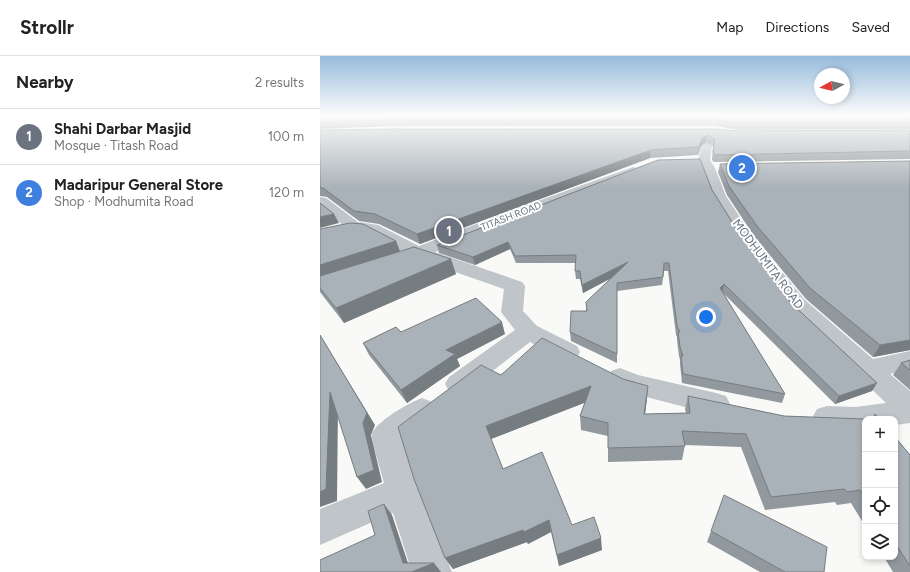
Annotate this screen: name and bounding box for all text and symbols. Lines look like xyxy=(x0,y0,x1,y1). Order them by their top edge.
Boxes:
text: Strollr xyxy=(20,16,74,39)
text: Map xyxy=(716,19,744,36)
text: Directions xyxy=(766,19,829,36)
text: Saved xyxy=(851,19,890,36)
north arrow xyxy=(814,68,850,104)
text: Nearby xyxy=(16,72,74,92)
text: 2 results xyxy=(255,75,304,90)
text: Shahi Darbar Masjid xyxy=(54,120,191,138)
text: 1 xyxy=(26,129,32,144)
text: 100 m xyxy=(268,129,304,144)
text: Mosque · Titash Road xyxy=(54,138,178,153)
pin: 2 xyxy=(729,153,755,183)
text: Madaripur General Store xyxy=(54,176,223,194)
text: 2 xyxy=(25,185,33,200)
text: 120 m xyxy=(269,185,304,200)
text: Shop · Modhumita Road xyxy=(54,194,194,209)
street label: TITASH ROAD xyxy=(479,198,543,233)
pin: 1 xyxy=(436,216,462,246)
street label: MODHUMITA ROAD xyxy=(730,216,806,312)
your location xyxy=(696,307,716,327)
map controls xyxy=(862,416,898,560)
button: + xyxy=(862,416,898,452)
button: − xyxy=(862,452,898,488)
button: locate xyxy=(862,488,898,524)
button: layers xyxy=(862,524,898,560)

